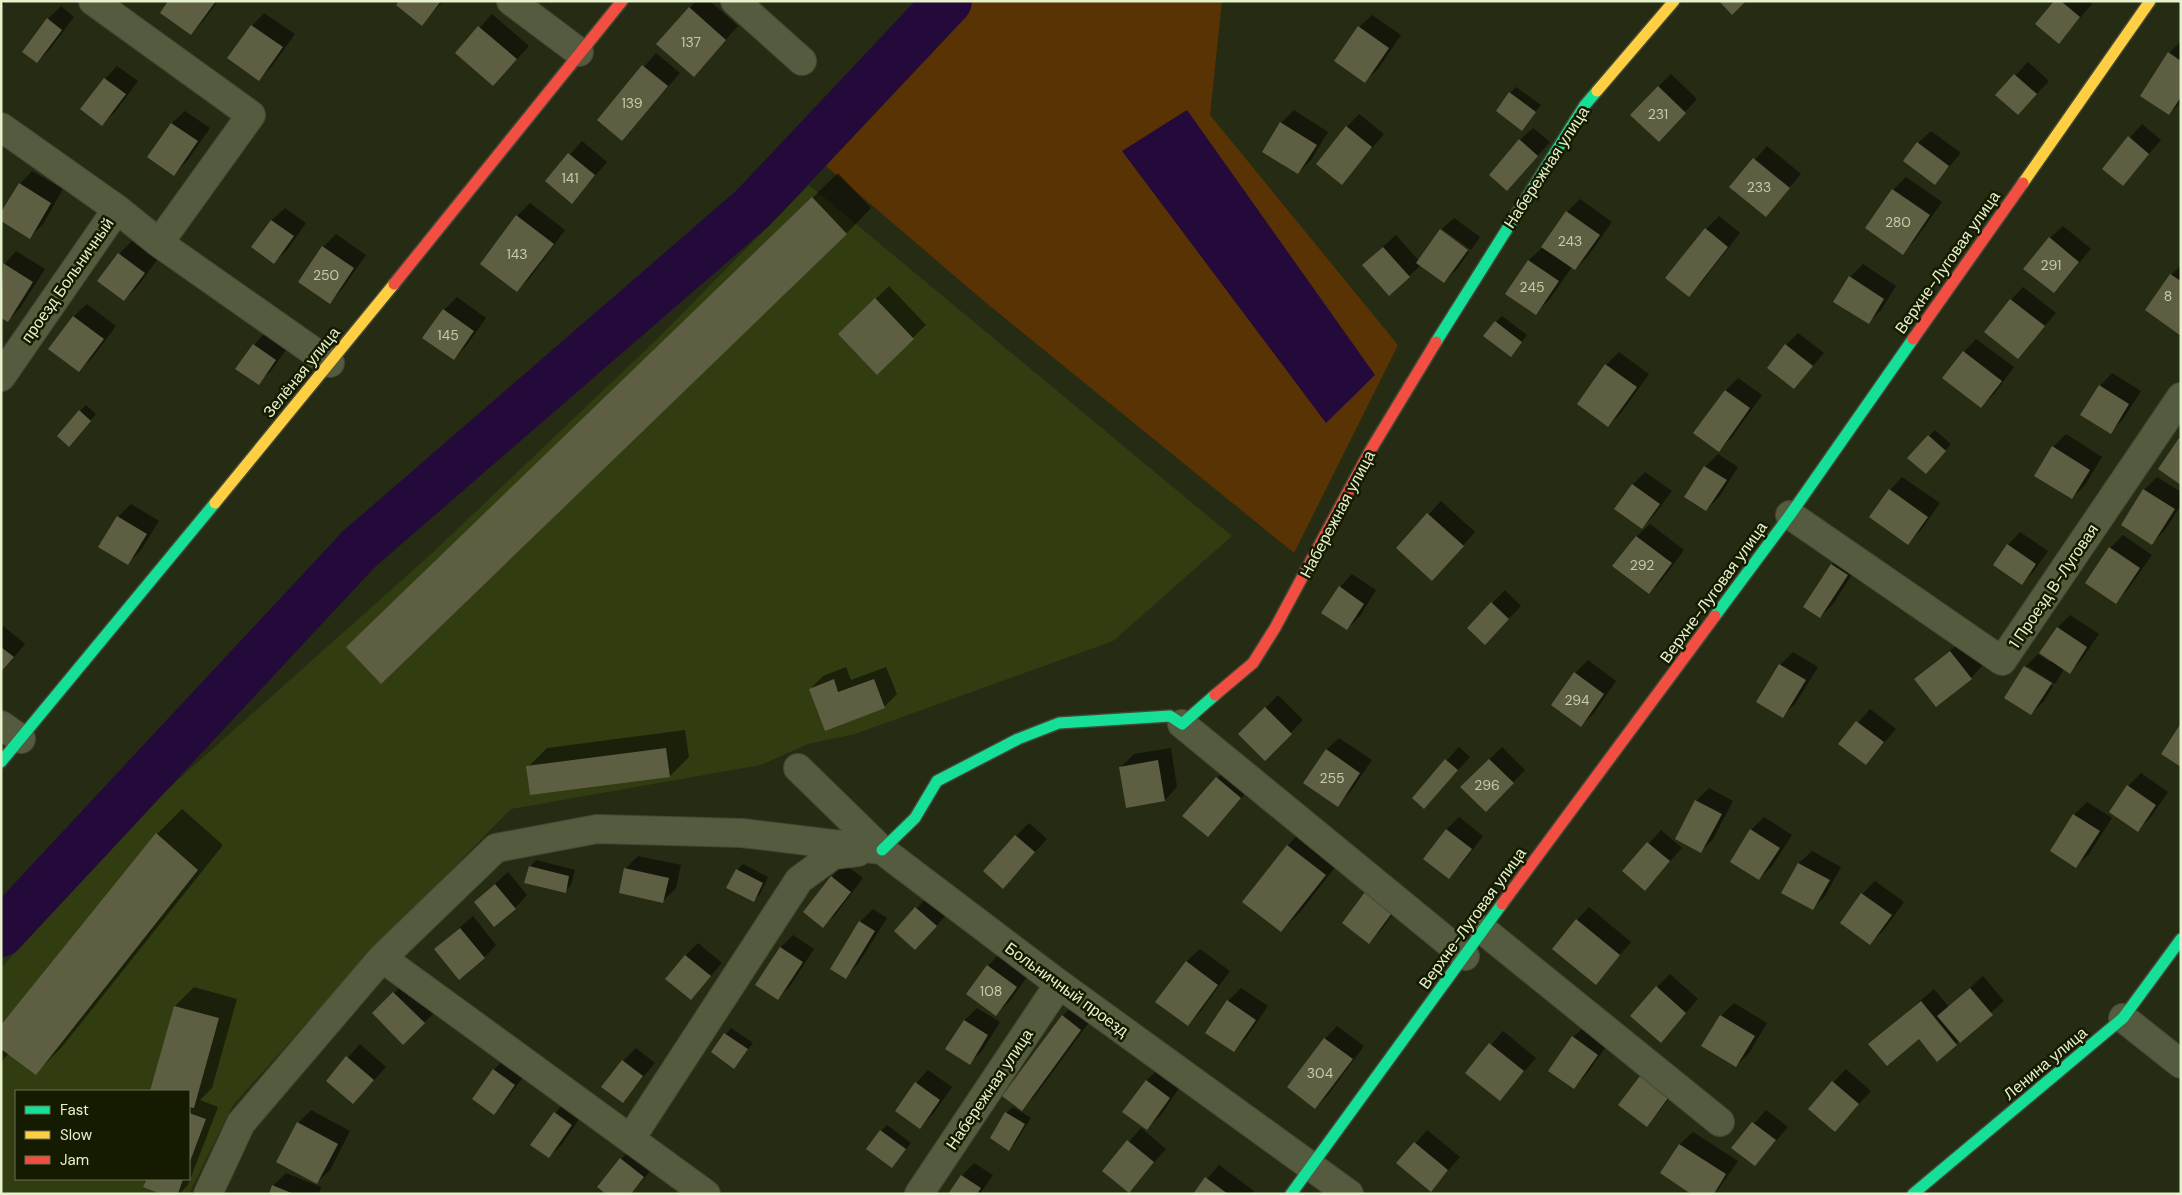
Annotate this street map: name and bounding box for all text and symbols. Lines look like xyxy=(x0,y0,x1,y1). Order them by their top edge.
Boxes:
house number: 137 xyxy=(681,33,701,51)
house number: 139 xyxy=(621,94,643,112)
street label: Набережная улица xyxy=(1499,102,1594,232)
house number: 231 xyxy=(1648,105,1668,123)
house number: 141 xyxy=(561,169,579,187)
house number: 233 xyxy=(1747,178,1771,196)
street label: Верхне-Луговая улица xyxy=(1890,187,2005,338)
house number: 280 xyxy=(1885,213,1911,231)
street label: проезд Больничный xyxy=(16,214,118,347)
house number: 243 xyxy=(1558,232,1582,250)
house number: 143 xyxy=(506,245,528,263)
house number: 291 xyxy=(2041,256,2061,274)
house number: 250 xyxy=(313,266,339,284)
house number: 245 xyxy=(1520,278,1544,296)
house number: 8 xyxy=(2164,287,2172,305)
street label: Зелёная улица xyxy=(258,323,345,422)
house number: 145 xyxy=(437,326,459,344)
street label: Набережная улица xyxy=(1295,447,1380,582)
street label: Верхне-Луговая улица xyxy=(1655,517,1772,667)
street label: 1 Проезд В-Луговая xyxy=(2004,520,2103,653)
house number: 292 xyxy=(1630,556,1654,574)
house number: 294 xyxy=(1564,691,1590,709)
house number: 255 xyxy=(1319,769,1345,787)
house number: 296 xyxy=(1474,776,1500,794)
street label: Верхне-Луговая улица xyxy=(1414,843,1531,993)
street label: Больничный проезд xyxy=(1001,938,1133,1042)
house number: 108 xyxy=(980,982,1002,1000)
street label: Ленина улица xyxy=(1999,1022,2092,1105)
street label: Набережная улица xyxy=(941,1025,1038,1154)
house number: 304 xyxy=(1307,1064,1334,1082)
legend xyxy=(15,1090,190,1180)
text: Fast xyxy=(60,1100,89,1120)
text: Slow xyxy=(60,1125,93,1145)
text: Jam xyxy=(60,1150,89,1170)

